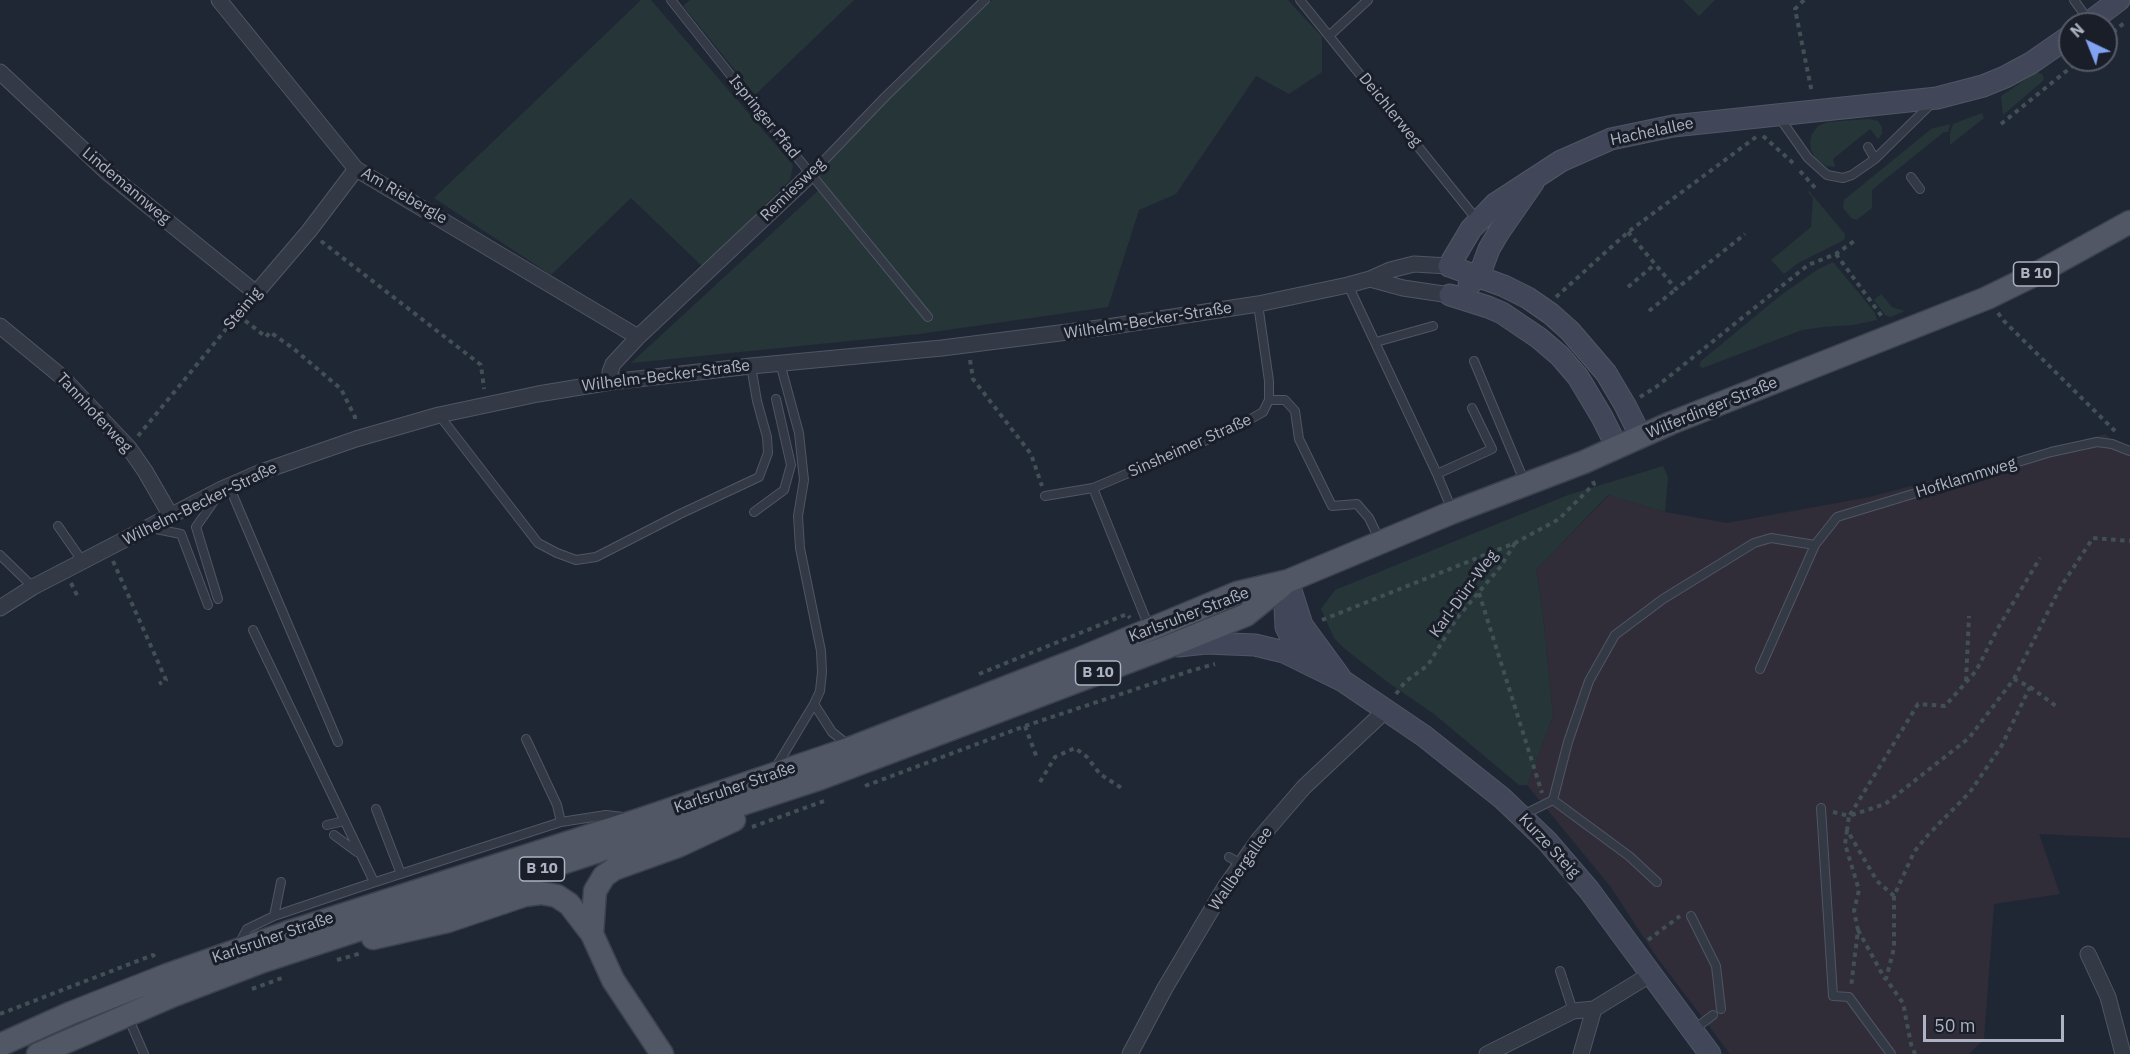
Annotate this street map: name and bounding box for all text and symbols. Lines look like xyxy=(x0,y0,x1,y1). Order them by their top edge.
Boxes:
north arrow xyxy=(2058,12,2118,72)
text: N xyxy=(2066,19,2088,42)
street label: Deichlerweg xyxy=(1354,69,1426,151)
street label: Ispringer Pfad xyxy=(724,71,804,163)
street label: Hachelallee xyxy=(1608,114,1696,150)
street label: Lindemannweg xyxy=(78,144,174,228)
street label: Remiesweg xyxy=(757,154,829,226)
street label: Am Riebergle xyxy=(358,164,450,228)
road number: B 10 xyxy=(2014,262,2058,286)
street label: Steinig xyxy=(220,284,266,334)
street label: Wilhelm-Becker-Straße xyxy=(1063,298,1233,344)
street label: Wilhelm-Becker-Straße xyxy=(581,356,751,396)
street label: Tannhoferweg xyxy=(52,369,136,457)
street label: Wilferdinger Straße xyxy=(1644,373,1780,443)
street label: Sinsheimer Straße xyxy=(1125,410,1255,482)
street label: Hofklammweg xyxy=(1913,454,2019,502)
street label: Wilhelm-Becker-Straße xyxy=(120,458,280,550)
street label: Karl-Dürr-Weg xyxy=(1426,546,1502,642)
street label: Karlsruher Straße xyxy=(1126,583,1252,647)
road number: B 10 xyxy=(1076,661,1120,685)
street label: Karlsruher Straße xyxy=(672,758,798,818)
street label: Kurze Steig xyxy=(1514,810,1584,882)
street label: Wallbergallee xyxy=(1205,823,1277,915)
road number: B 10 xyxy=(520,857,564,881)
street label: Karlsruher Straße xyxy=(210,908,336,968)
scale bar xyxy=(1926,1003,2067,1041)
text: 50 m xyxy=(1934,1014,1976,1037)

